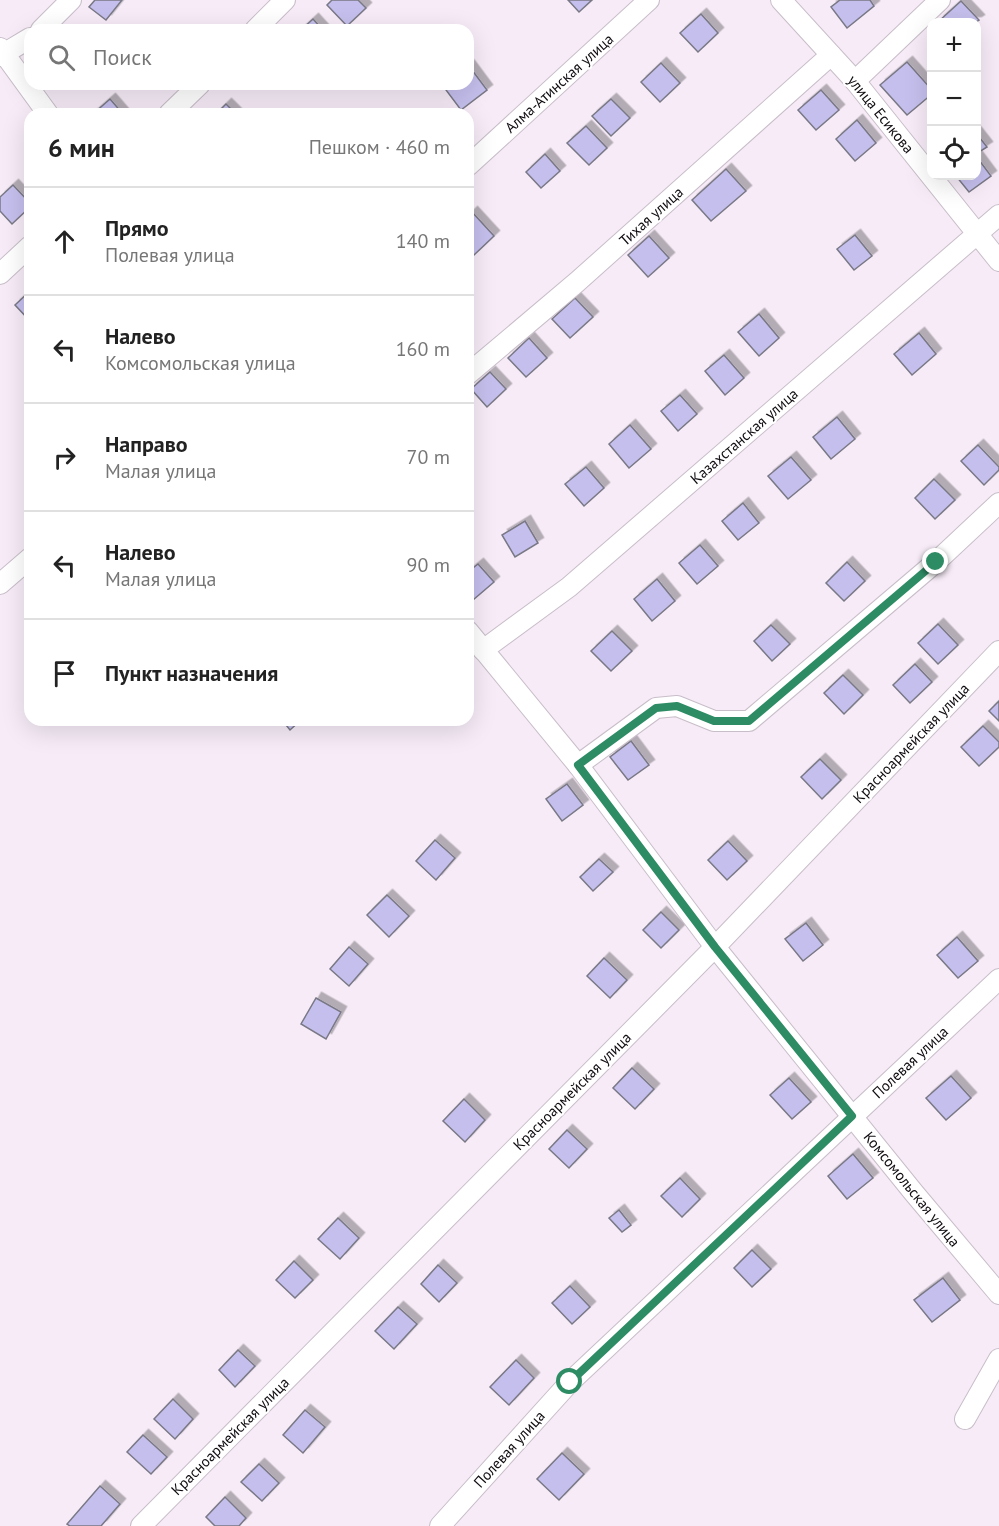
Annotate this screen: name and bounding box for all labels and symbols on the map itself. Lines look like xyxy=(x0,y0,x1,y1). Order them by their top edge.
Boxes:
street label: Алма-Атинская улица xyxy=(501,29,617,137)
street label: улица Есикова xyxy=(844,71,918,157)
street label: Тихая улица xyxy=(615,182,687,250)
street label: Казахстанская улица xyxy=(686,384,802,488)
route end xyxy=(922,548,948,574)
street label: Красноармейская улица xyxy=(849,679,973,807)
street label: Полевая улица xyxy=(868,1022,952,1102)
street label: Красноармейская улица xyxy=(509,1028,635,1154)
street label: Комсомольская улица xyxy=(860,1127,964,1251)
route start xyxy=(556,1368,582,1394)
street label: Красноармейская улица xyxy=(167,1373,293,1499)
street label: Полевая улица xyxy=(469,1407,549,1491)

